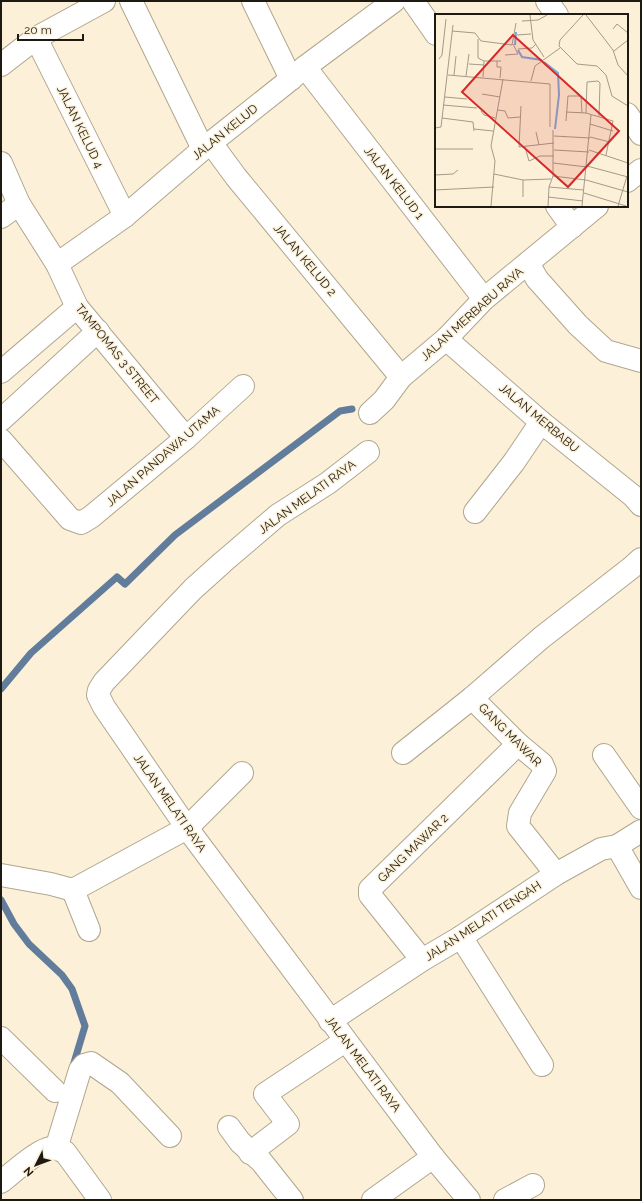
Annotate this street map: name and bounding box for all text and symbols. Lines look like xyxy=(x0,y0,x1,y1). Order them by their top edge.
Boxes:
inset map xyxy=(435,14,628,207)
scale bar xyxy=(18,16,83,42)
text: 20 m xyxy=(24,23,52,37)
street label: JALAN KELUD 4 xyxy=(54,83,106,171)
street label: JALAN KELUD xyxy=(189,101,261,163)
street label: JALAN KELUD 1 xyxy=(361,144,427,222)
street label: JALAN KELUD 2 xyxy=(271,221,339,299)
street label: JALAN MERBABU RAYA xyxy=(418,264,526,364)
street label: TAMPOMAS 3 STREET xyxy=(72,301,162,407)
street label: JALAN MERBABU xyxy=(496,381,582,455)
street label: JALAN PANDAWA UTAMA xyxy=(103,403,223,509)
street label: JALAN MELATI RAYA xyxy=(256,457,358,537)
street label: GANG MAWAR xyxy=(476,701,545,770)
street label: JALAN MELATI RAYA xyxy=(131,751,209,855)
street label: GANG MAWAR 2 xyxy=(375,811,451,885)
street label: JALAN MELATI TENGAH xyxy=(422,878,544,964)
street label: JALAN MELATI RAYA xyxy=(322,1013,404,1115)
north arrow xyxy=(16,1145,56,1185)
text: N xyxy=(21,1164,37,1179)

